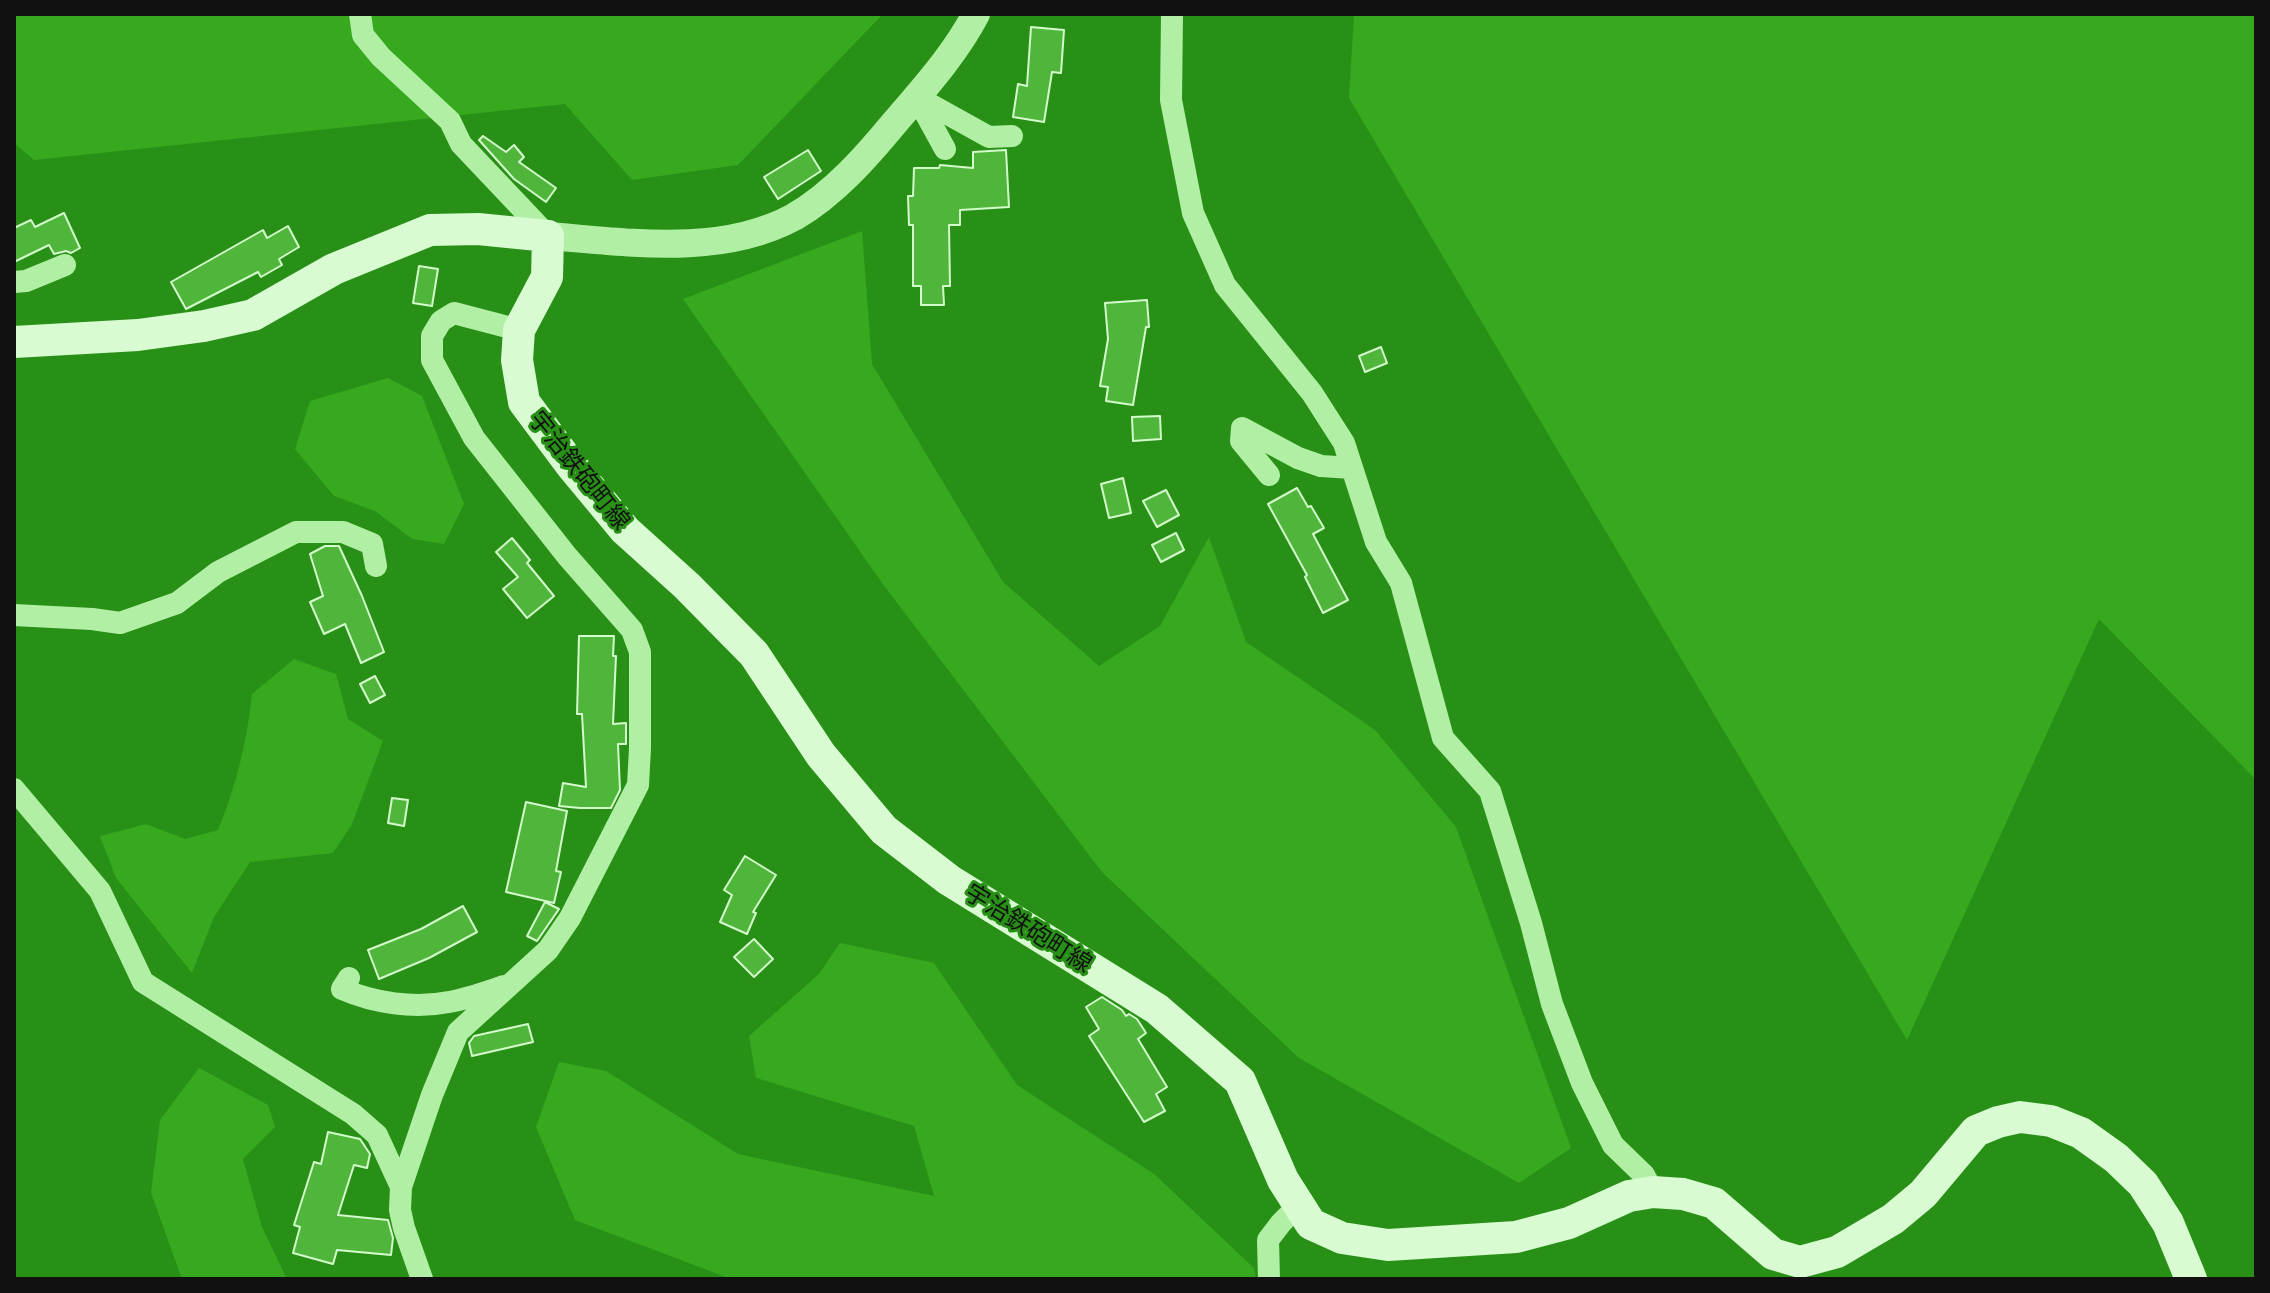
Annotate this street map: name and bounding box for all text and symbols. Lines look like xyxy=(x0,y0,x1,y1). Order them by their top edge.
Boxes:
street label: 宇治鉄砲町線 xyxy=(522,406,636,536)
street label: 宇治鉄砲町線 xyxy=(959,879,1097,979)

